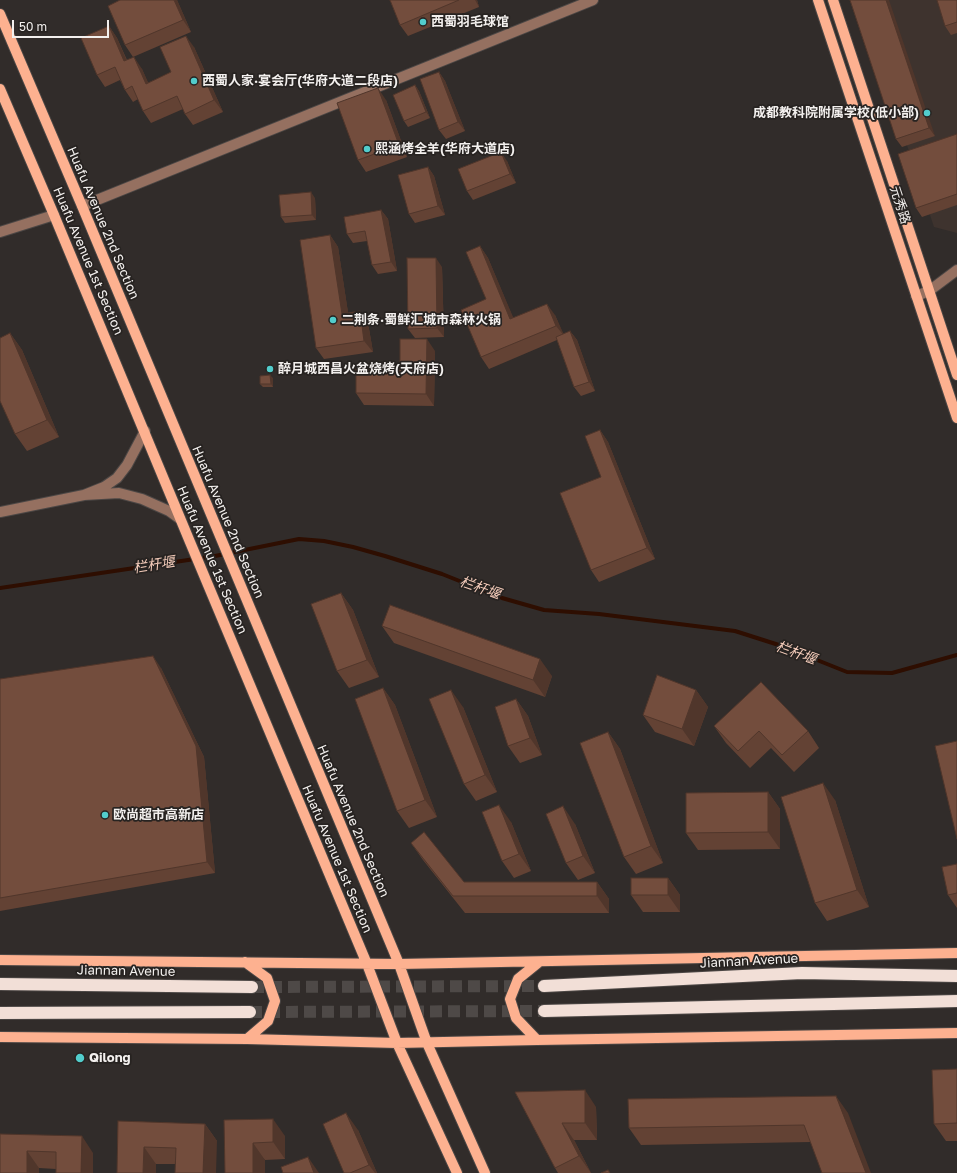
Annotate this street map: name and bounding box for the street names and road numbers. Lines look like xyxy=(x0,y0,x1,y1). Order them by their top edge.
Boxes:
street label: Huafu Avenue 2nd Section xyxy=(64,144,142,302)
street label: 元秀路 xyxy=(887,184,913,226)
street label: Huafu Avenue 1st Section xyxy=(50,185,126,337)
street label: Huafu Avenue 2nd Section xyxy=(189,443,267,601)
street label: Huafu Avenue 1st Section xyxy=(174,484,250,636)
street label: Huafu Avenue 2nd Section xyxy=(314,742,392,900)
street label: Huafu Avenue 1st Section xyxy=(299,783,375,935)
street label: Jiannan Avenue xyxy=(699,951,799,971)
street label: Jiannan Avenue xyxy=(77,962,175,980)

